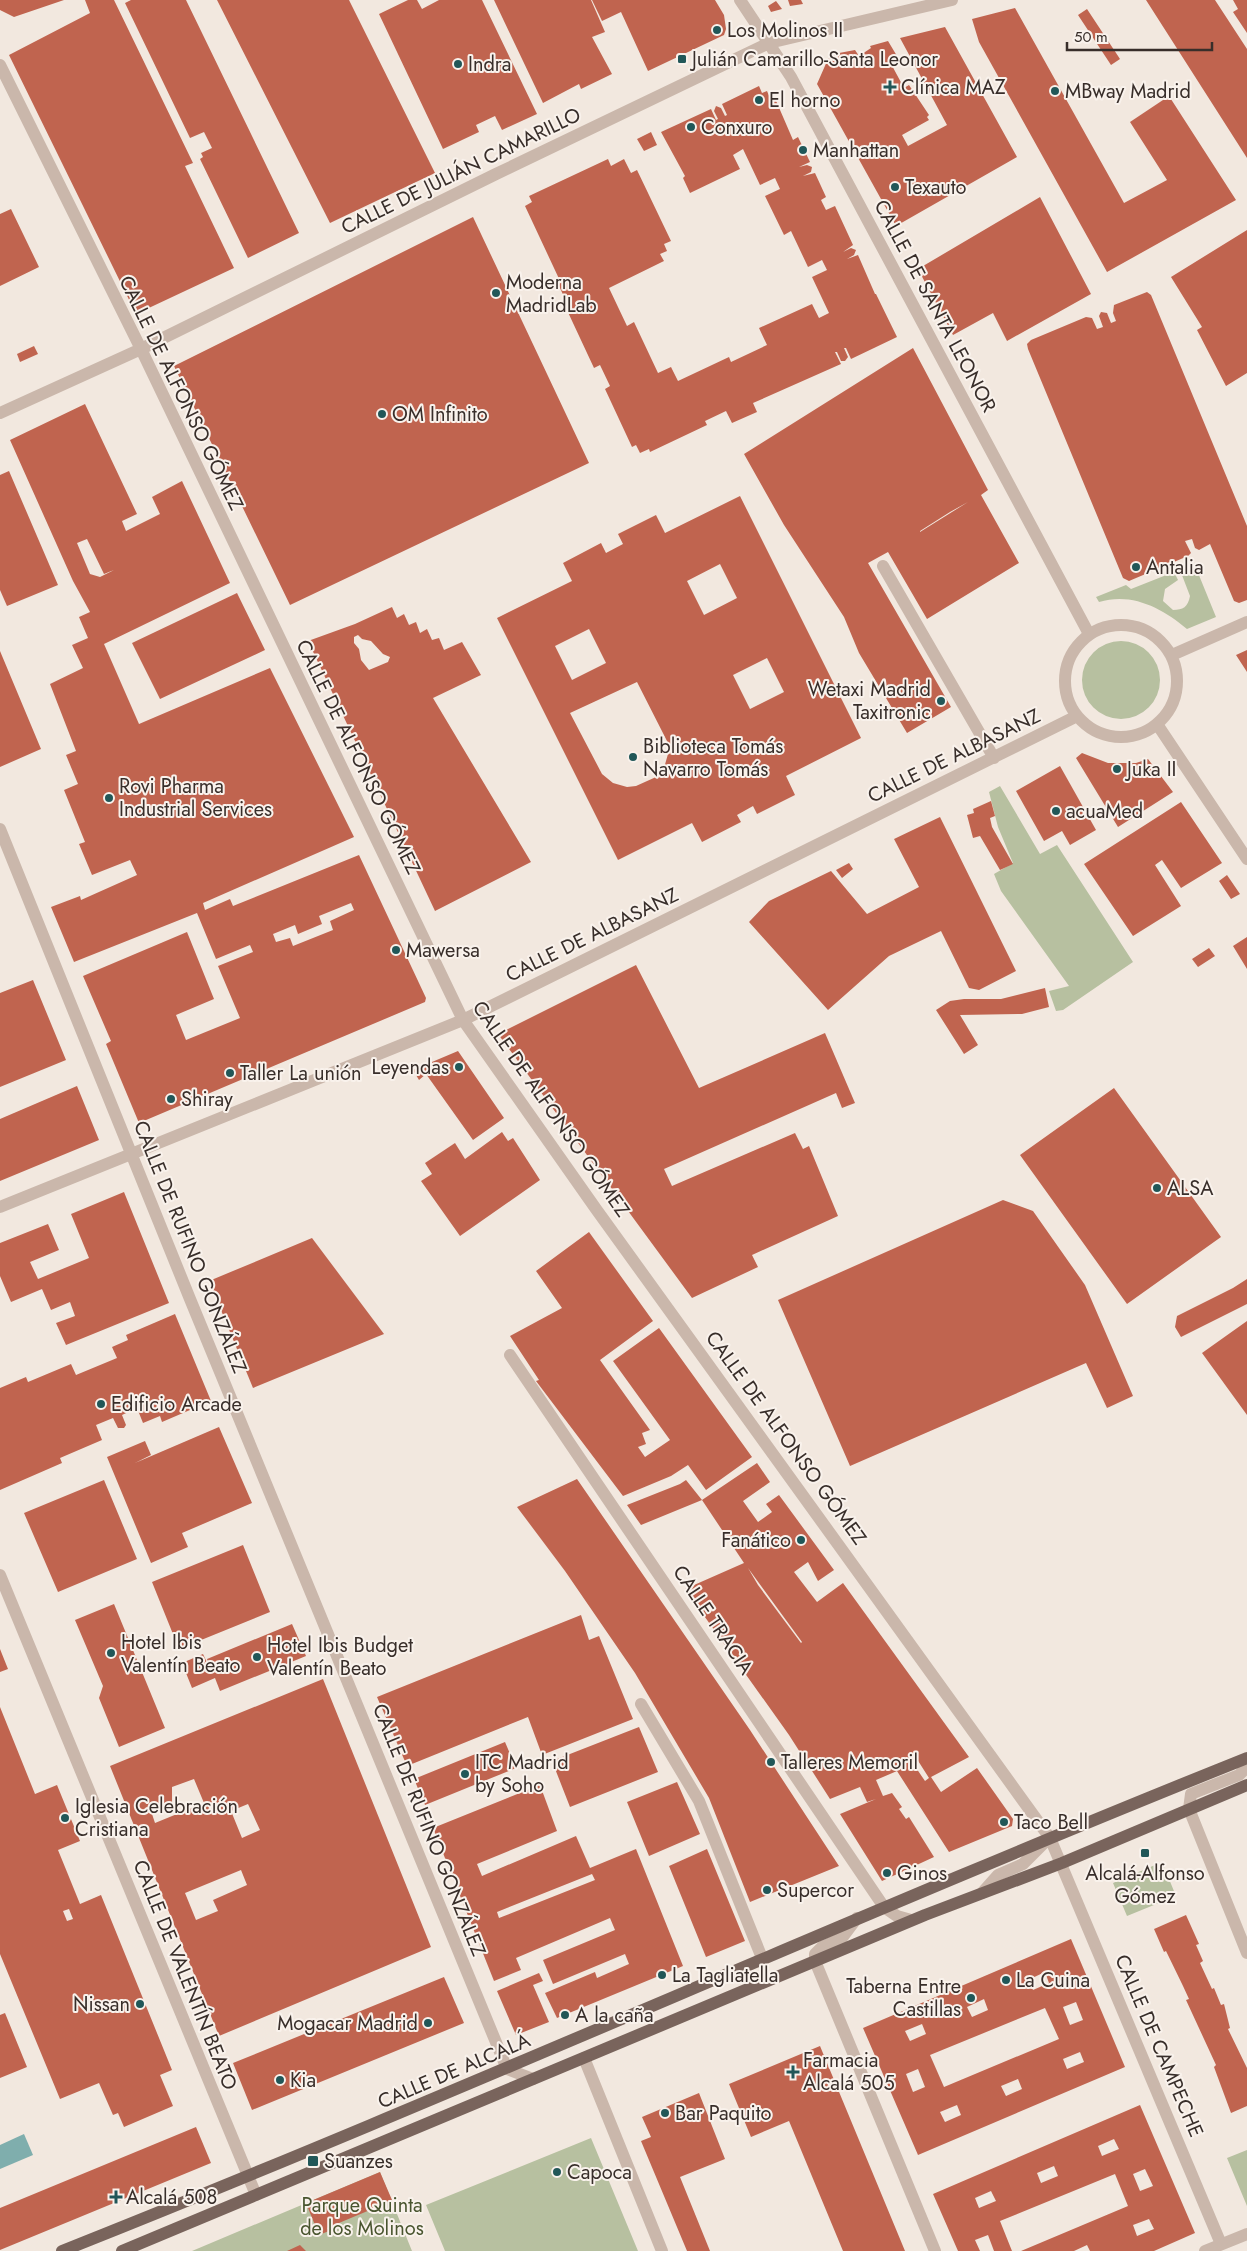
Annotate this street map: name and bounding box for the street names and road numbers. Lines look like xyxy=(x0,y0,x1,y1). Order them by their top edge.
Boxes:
street label: CALLE DE JULIÁN CAMARILLO xyxy=(336,100,586,242)
street label: CALLE DE SANTA LEONOR xyxy=(867,195,1003,417)
street label: CALLE DE ALFONSO GÓMEZ xyxy=(111,271,251,515)
street label: CALLE DE ALFONSO GÓMEZ xyxy=(288,635,428,879)
street label: CALLE DE ALBASANZ xyxy=(863,701,1045,810)
street label: CALLE DE ALBASANZ xyxy=(501,880,683,989)
street label: CALLE DE ALFONSO GÓMEZ xyxy=(465,995,637,1223)
street label: CALLE DE RUFINO GONZÁLEZ xyxy=(126,1116,254,1378)
street label: CALLE DE ALFONSO GÓMEZ xyxy=(698,1325,874,1551)
street label: CALLE TRACIA xyxy=(666,1559,761,1681)
street label: CALLE DE RUFINO GONZÁLEZ xyxy=(365,1699,493,1961)
street label: CALLE DE VALENTÍN BEATO xyxy=(126,1856,244,2094)
street label: CALLE DE CAMPECHE xyxy=(1107,1950,1211,2142)
street label: CALLE DE ALCALÁ xyxy=(373,2025,536,2116)

